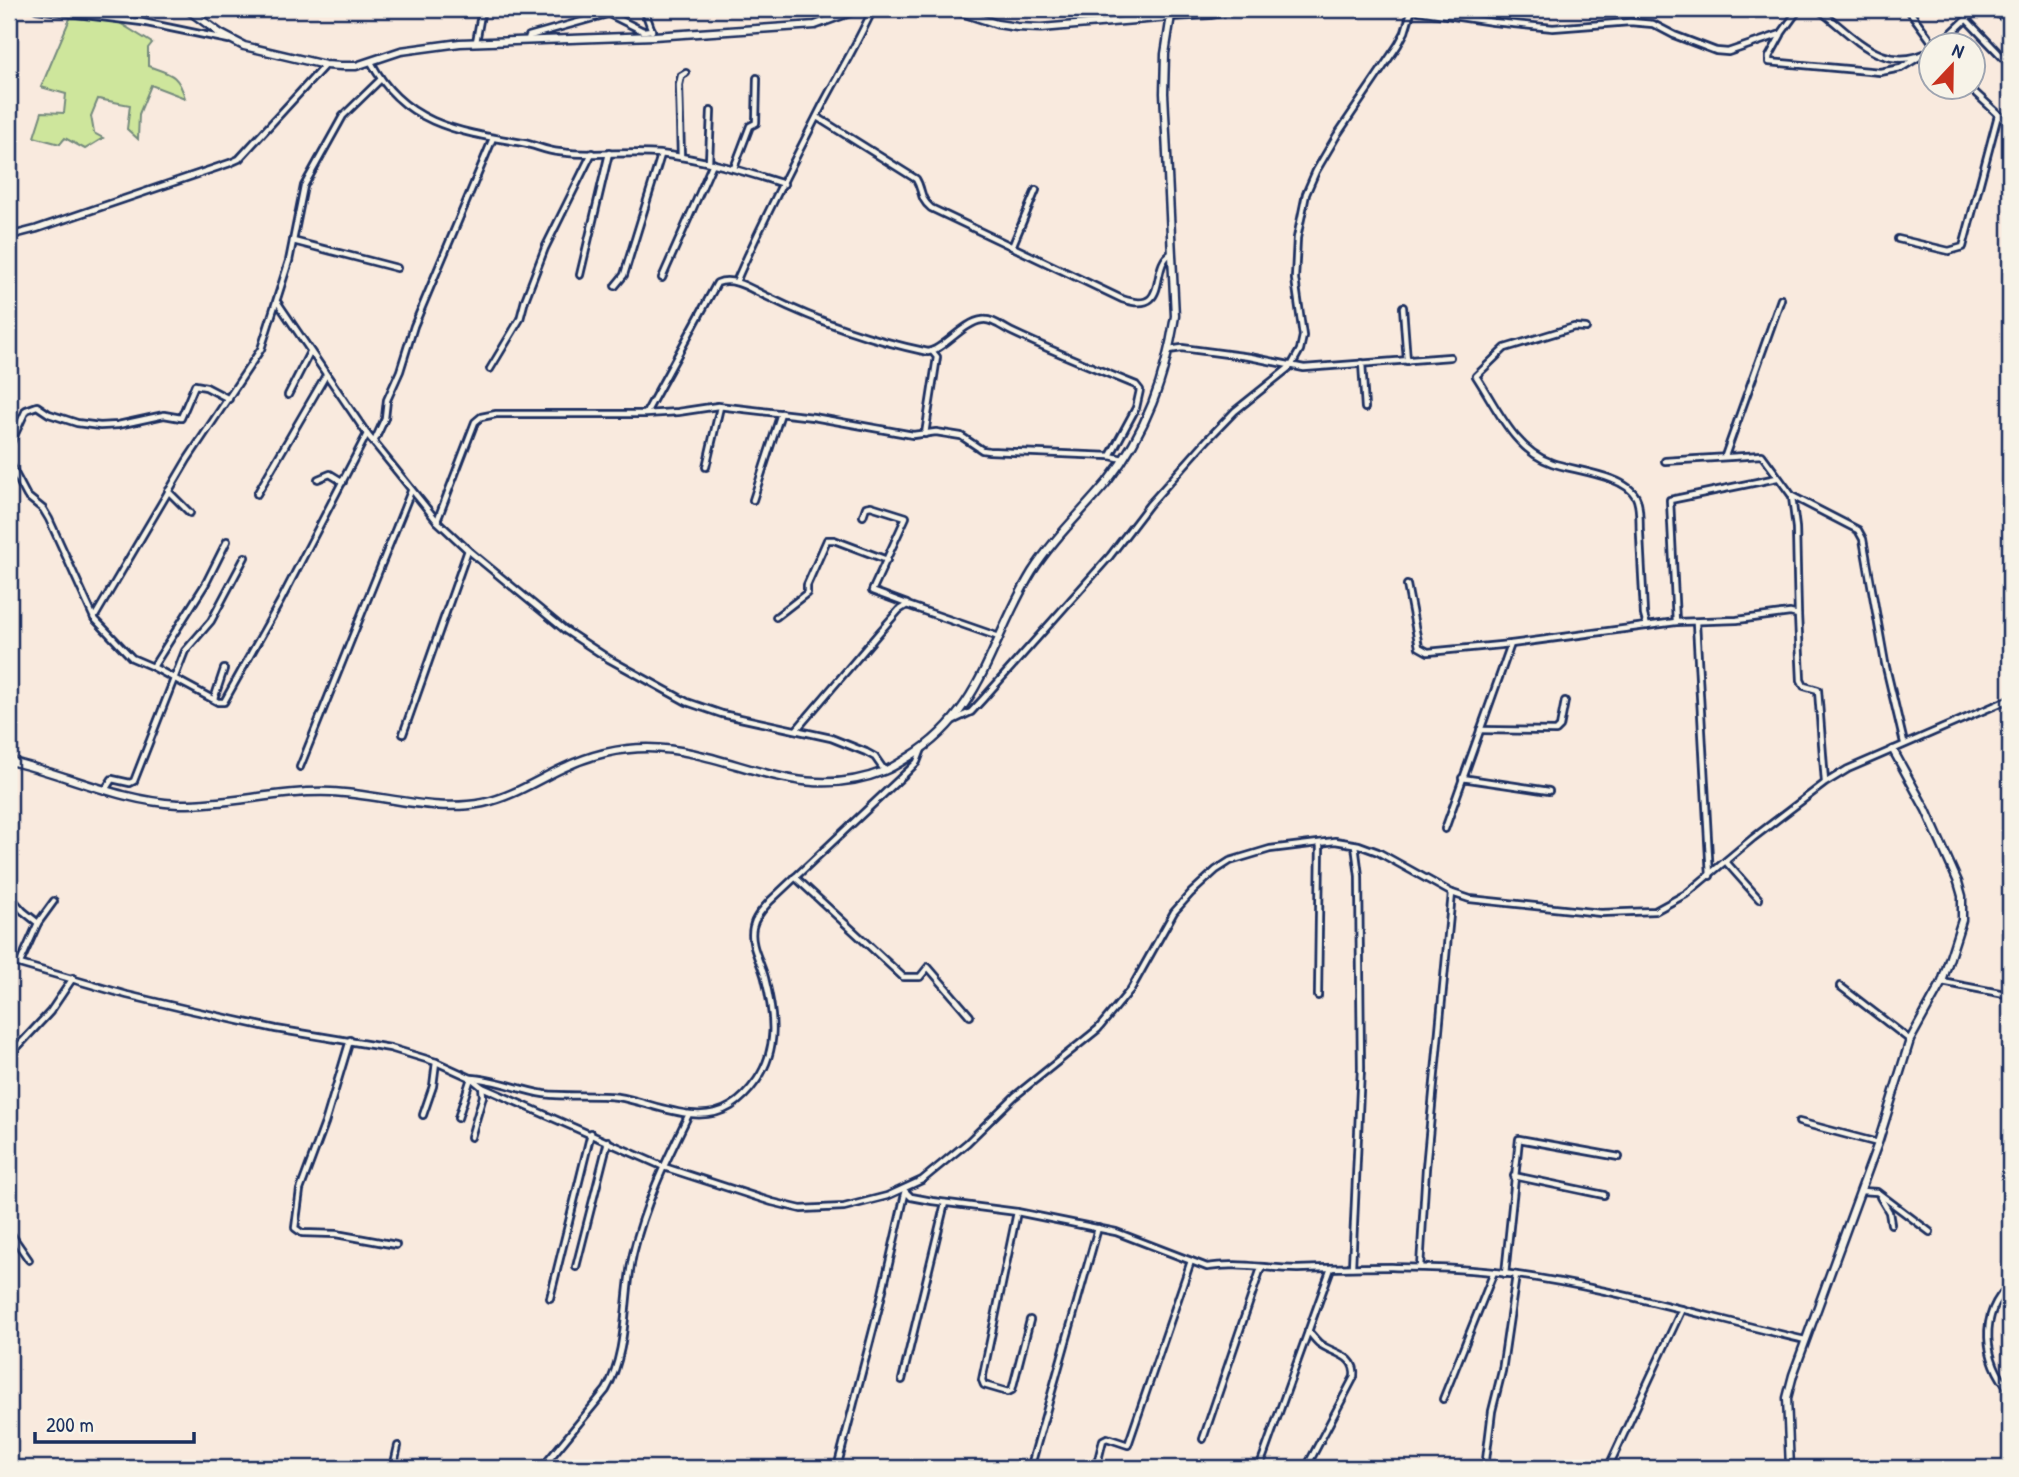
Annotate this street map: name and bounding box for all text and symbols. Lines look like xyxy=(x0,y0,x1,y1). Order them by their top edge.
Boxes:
north arrow xyxy=(1918,32,1988,102)
text: N xyxy=(1949,36,1968,64)
scale bar xyxy=(35,1400,194,1444)
text: 200 m xyxy=(46,1410,94,1439)

